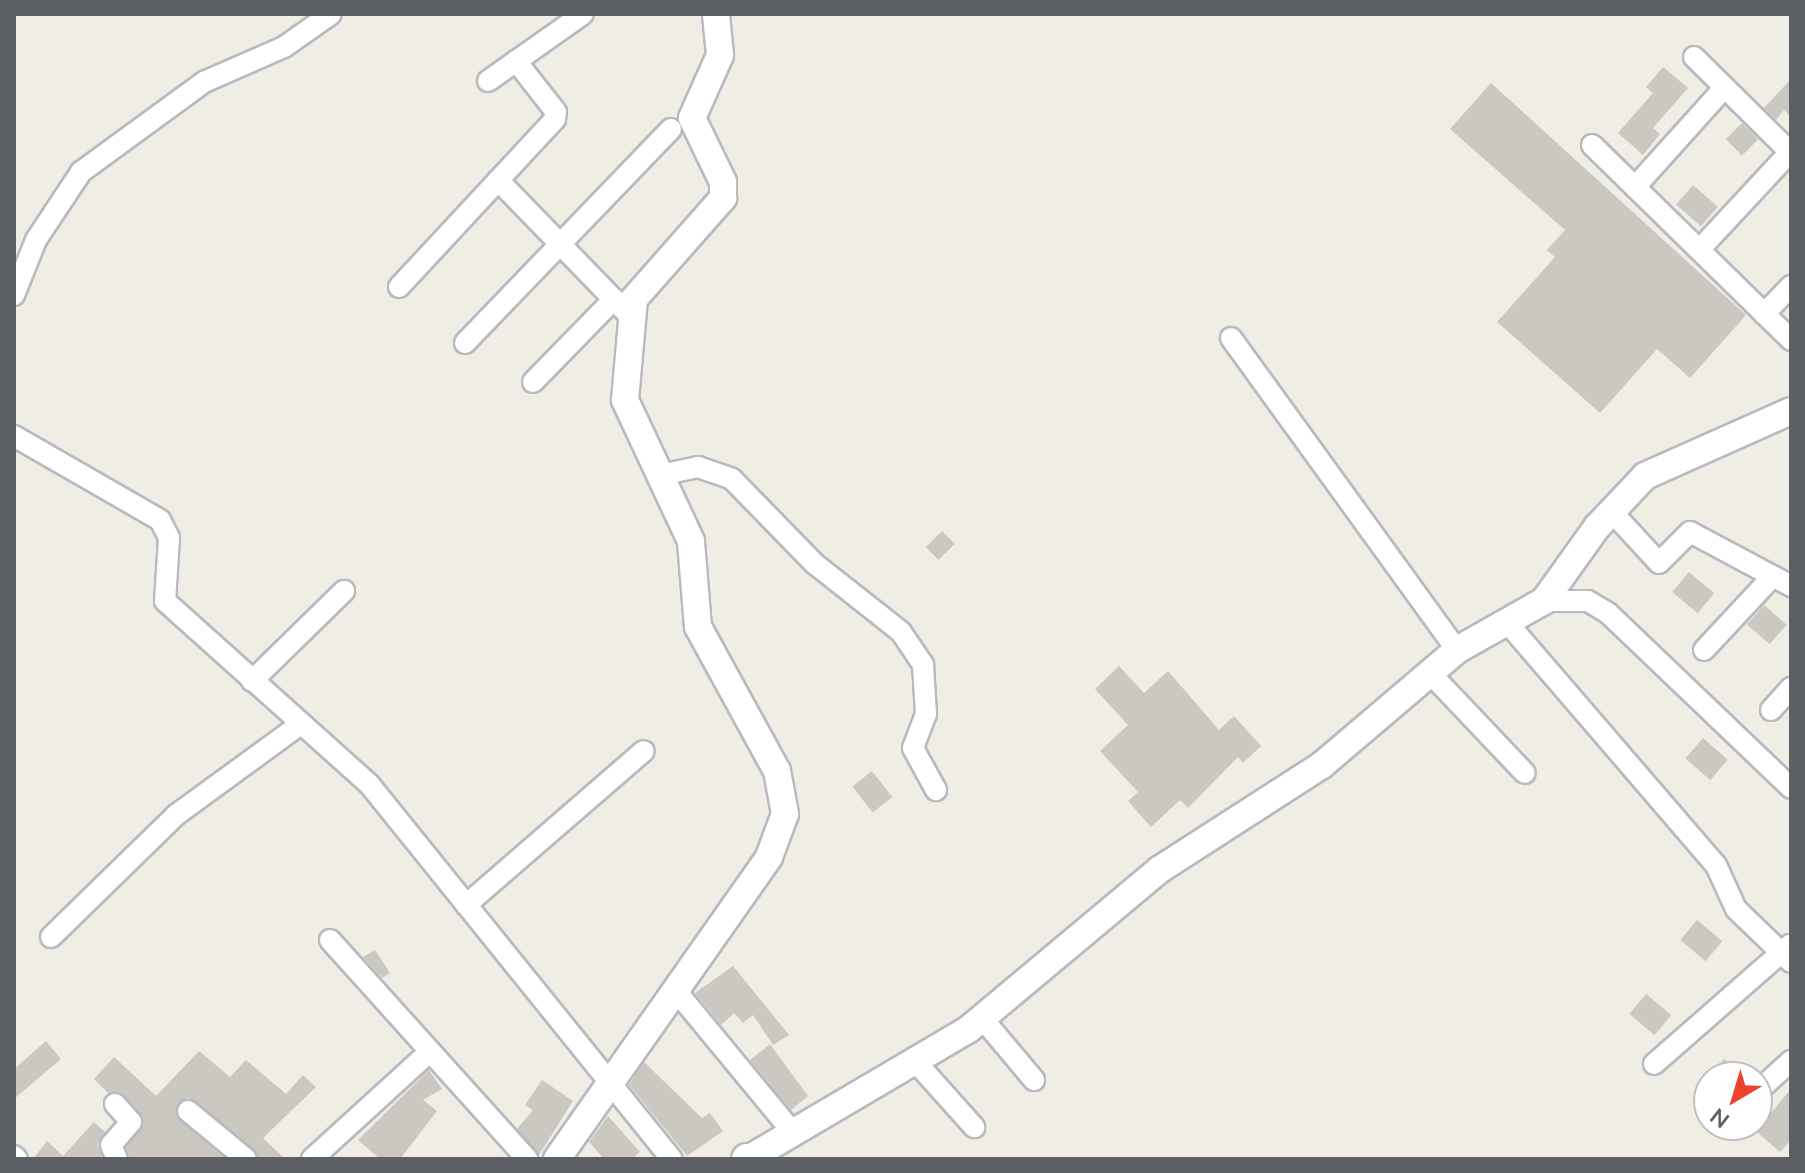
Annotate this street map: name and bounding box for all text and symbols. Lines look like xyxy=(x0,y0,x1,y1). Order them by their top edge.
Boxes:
north arrow xyxy=(1693,1061,1773,1141)
text: N xyxy=(1704,1102,1735,1134)

